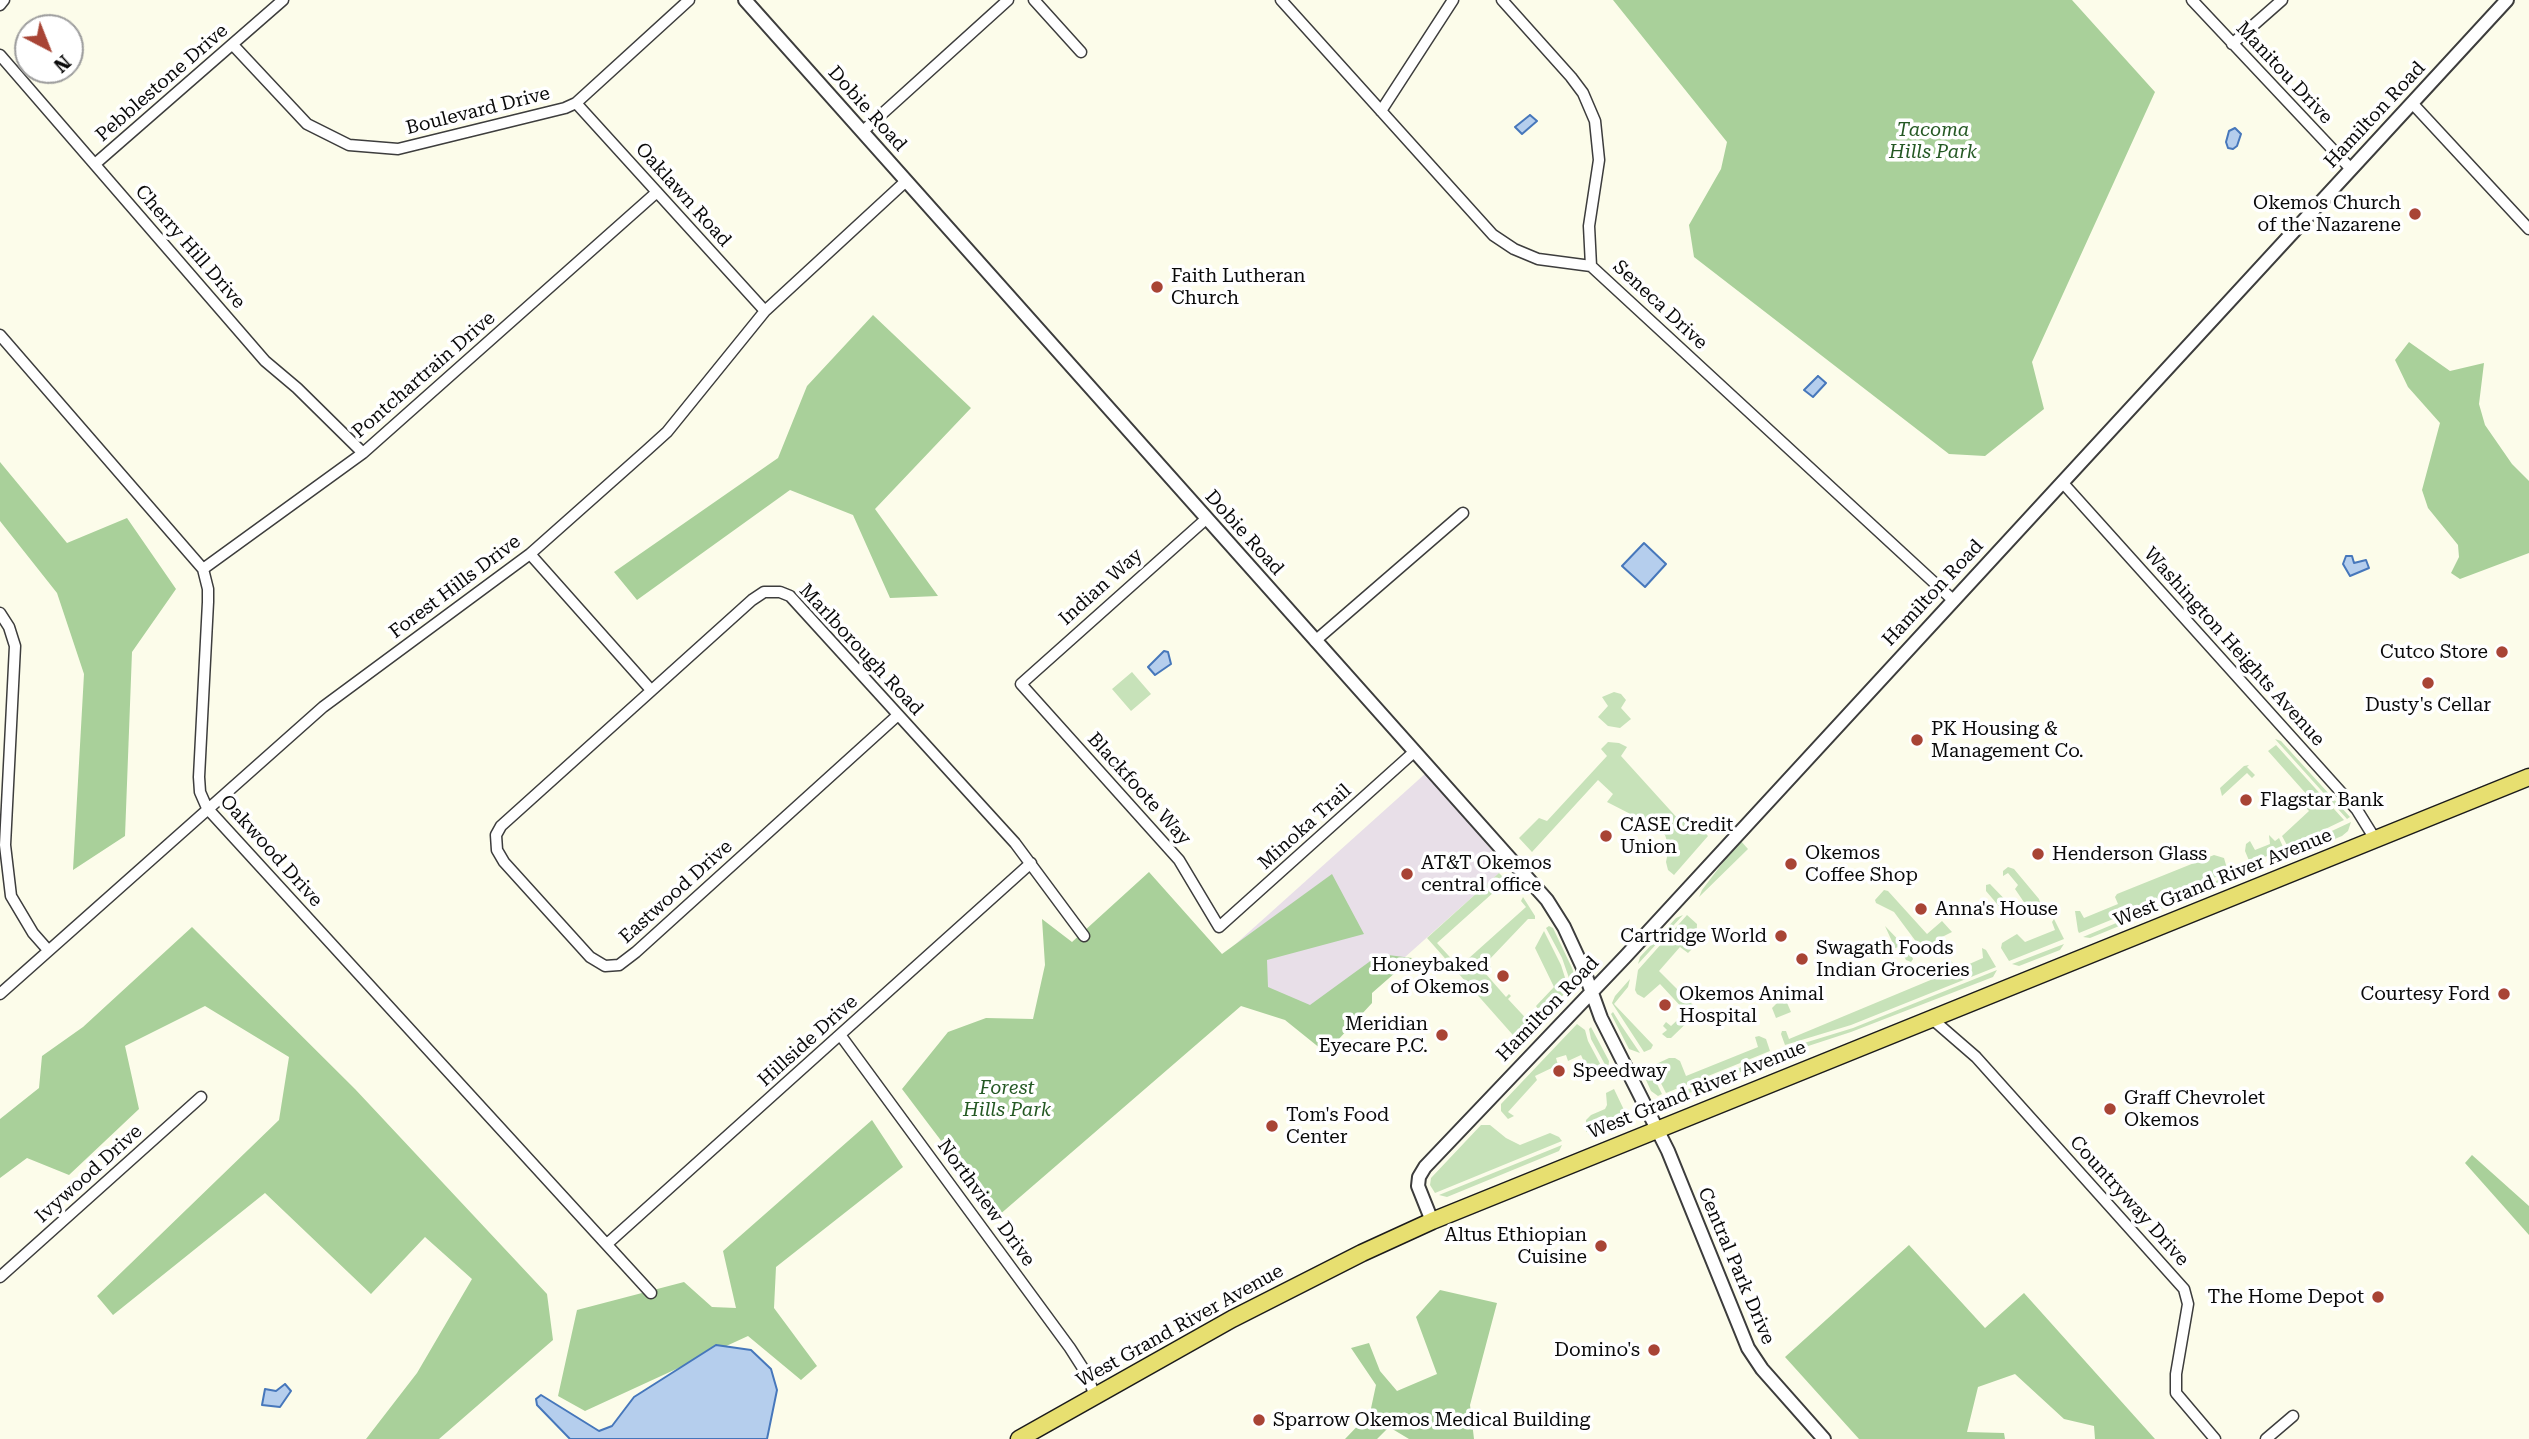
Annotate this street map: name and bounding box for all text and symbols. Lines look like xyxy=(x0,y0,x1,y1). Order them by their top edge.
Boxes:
north arrow xyxy=(14,14,84,84)
street label: Manitou Drive xyxy=(2231,17,2337,129)
street label: Pebblestone Drive xyxy=(91,19,233,147)
text: N xyxy=(49,50,75,77)
street label: Hamilton Road xyxy=(2320,57,2430,173)
street label: Dobie Road xyxy=(823,62,911,156)
street label: Boulevard Drive xyxy=(404,82,552,140)
park label: Tacoma Hills Park xyxy=(1889,119,1977,163)
street label: Oaklawn Road xyxy=(630,138,736,252)
street label: Cherry Hill Drive xyxy=(130,180,250,314)
place label: Okemos Church of the Nazarene xyxy=(2253,192,2401,236)
marker: Okemos Church of the Nazarene xyxy=(2407,206,2423,222)
street label: Seneca Drive xyxy=(1608,256,1712,354)
place label: Faith Lutheran Church xyxy=(1171,265,1306,309)
marker: Faith Lutheran Church xyxy=(1149,279,1165,295)
street label: Pontchartrain Drive xyxy=(348,307,500,443)
street label: Dobie Road xyxy=(1200,486,1288,580)
street label: Forest Hills Drive xyxy=(385,530,525,644)
street label: Hamilton Road xyxy=(1878,535,1988,651)
street label: Washington Heights Avenue xyxy=(2139,543,2329,751)
street label: Indian Way xyxy=(1055,544,1147,630)
street label: Marlborough Road xyxy=(794,580,928,720)
place label: Cutco Store xyxy=(2380,641,2488,663)
marker: Cutco Store xyxy=(2494,644,2510,660)
marker: Dusty's Cellar xyxy=(2420,675,2436,691)
place label: Dusty's Cellar xyxy=(2365,694,2491,716)
place label: PK Housing & Management Co. xyxy=(1931,718,2084,762)
street label: Blackfoote Way xyxy=(1083,728,1195,850)
marker: PK Housing & Management Co. xyxy=(1909,732,1925,748)
street label: Minoka Trail xyxy=(1254,779,1356,875)
place label: Flagstar Bank xyxy=(2260,789,2384,811)
street label: Oakwood Drive xyxy=(215,790,327,912)
marker: Flagstar Bank xyxy=(2238,792,2254,808)
place label: CASE Credit Union xyxy=(1620,814,1733,858)
street label: West Grand River Avenue xyxy=(2111,824,2335,932)
marker: CASE Credit Union xyxy=(1598,828,1614,844)
street label: Eastwood Drive xyxy=(615,835,737,949)
place label: Okemos Coffee Shop xyxy=(1805,842,1918,886)
place label: Henderson Glass xyxy=(2052,843,2207,865)
marker: Henderson Glass xyxy=(2030,846,2046,862)
place label: AT&T Okemos central office xyxy=(1421,852,1552,896)
marker: Okemos Coffee Shop xyxy=(1783,856,1799,872)
marker: AT&T Okemos central office xyxy=(1399,866,1415,882)
place label: Anna's House xyxy=(1935,898,2058,920)
marker: Anna's House xyxy=(1913,901,1929,917)
place label: Cartridge World xyxy=(1620,925,1767,947)
marker: Cartridge World xyxy=(1773,928,1789,944)
place label: Swagath Foods Indian Groceries xyxy=(1816,937,1970,981)
marker: Swagath Foods Indian Groceries xyxy=(1794,951,1810,967)
street label: Hamilton Road xyxy=(1492,952,1604,1066)
place label: Honeybaked of Okemos xyxy=(1371,954,1489,998)
marker: Honeybaked of Okemos xyxy=(1495,968,1511,984)
place label: Okemos Animal Hospital xyxy=(1679,983,1824,1027)
place label: Courtesy Ford xyxy=(2360,983,2490,1005)
marker: Courtesy Ford xyxy=(2496,986,2512,1002)
street label: Hillside Drive xyxy=(754,990,862,1092)
marker: Okemos Animal Hospital xyxy=(1657,997,1673,1013)
place label: Meridian Eyecare P.C. xyxy=(1318,1013,1428,1057)
marker: Meridian Eyecare P.C. xyxy=(1434,1027,1450,1043)
street label: West Grand River Avenue xyxy=(1585,1036,1809,1144)
place label: Speedway xyxy=(1573,1060,1667,1082)
marker: Speedway xyxy=(1551,1063,1567,1079)
park label: Forest Hills Park xyxy=(963,1077,1051,1121)
place label: Graff Chevrolet Okemos xyxy=(2124,1087,2265,1131)
marker: Graff Chevrolet Okemos xyxy=(2102,1101,2118,1117)
place label: Tom's Food Center xyxy=(1286,1104,1389,1148)
marker: Tom's Food Center xyxy=(1264,1118,1280,1134)
street label: Ivywood Drive xyxy=(31,1120,147,1228)
street label: Countryway Drive xyxy=(2065,1131,2193,1271)
street label: Northview Drive xyxy=(932,1135,1040,1271)
street label: Central Park Drive xyxy=(1693,1184,1779,1348)
place label: Altus Ethiopian Cuisine xyxy=(1444,1224,1587,1268)
marker: Altus Ethiopian Cuisine xyxy=(1593,1238,1609,1254)
street label: West Grand River Avenue xyxy=(1073,1260,1287,1392)
place label: The Home Depot xyxy=(2208,1286,2364,1308)
marker: The Home Depot xyxy=(2370,1289,2386,1305)
place label: Domino's xyxy=(1554,1339,1640,1361)
marker: Domino's xyxy=(1646,1342,1662,1358)
place label: Sparrow Okemos Medical Building xyxy=(1273,1409,1590,1431)
marker: Sparrow Okemos Medical Building xyxy=(1251,1412,1267,1428)

